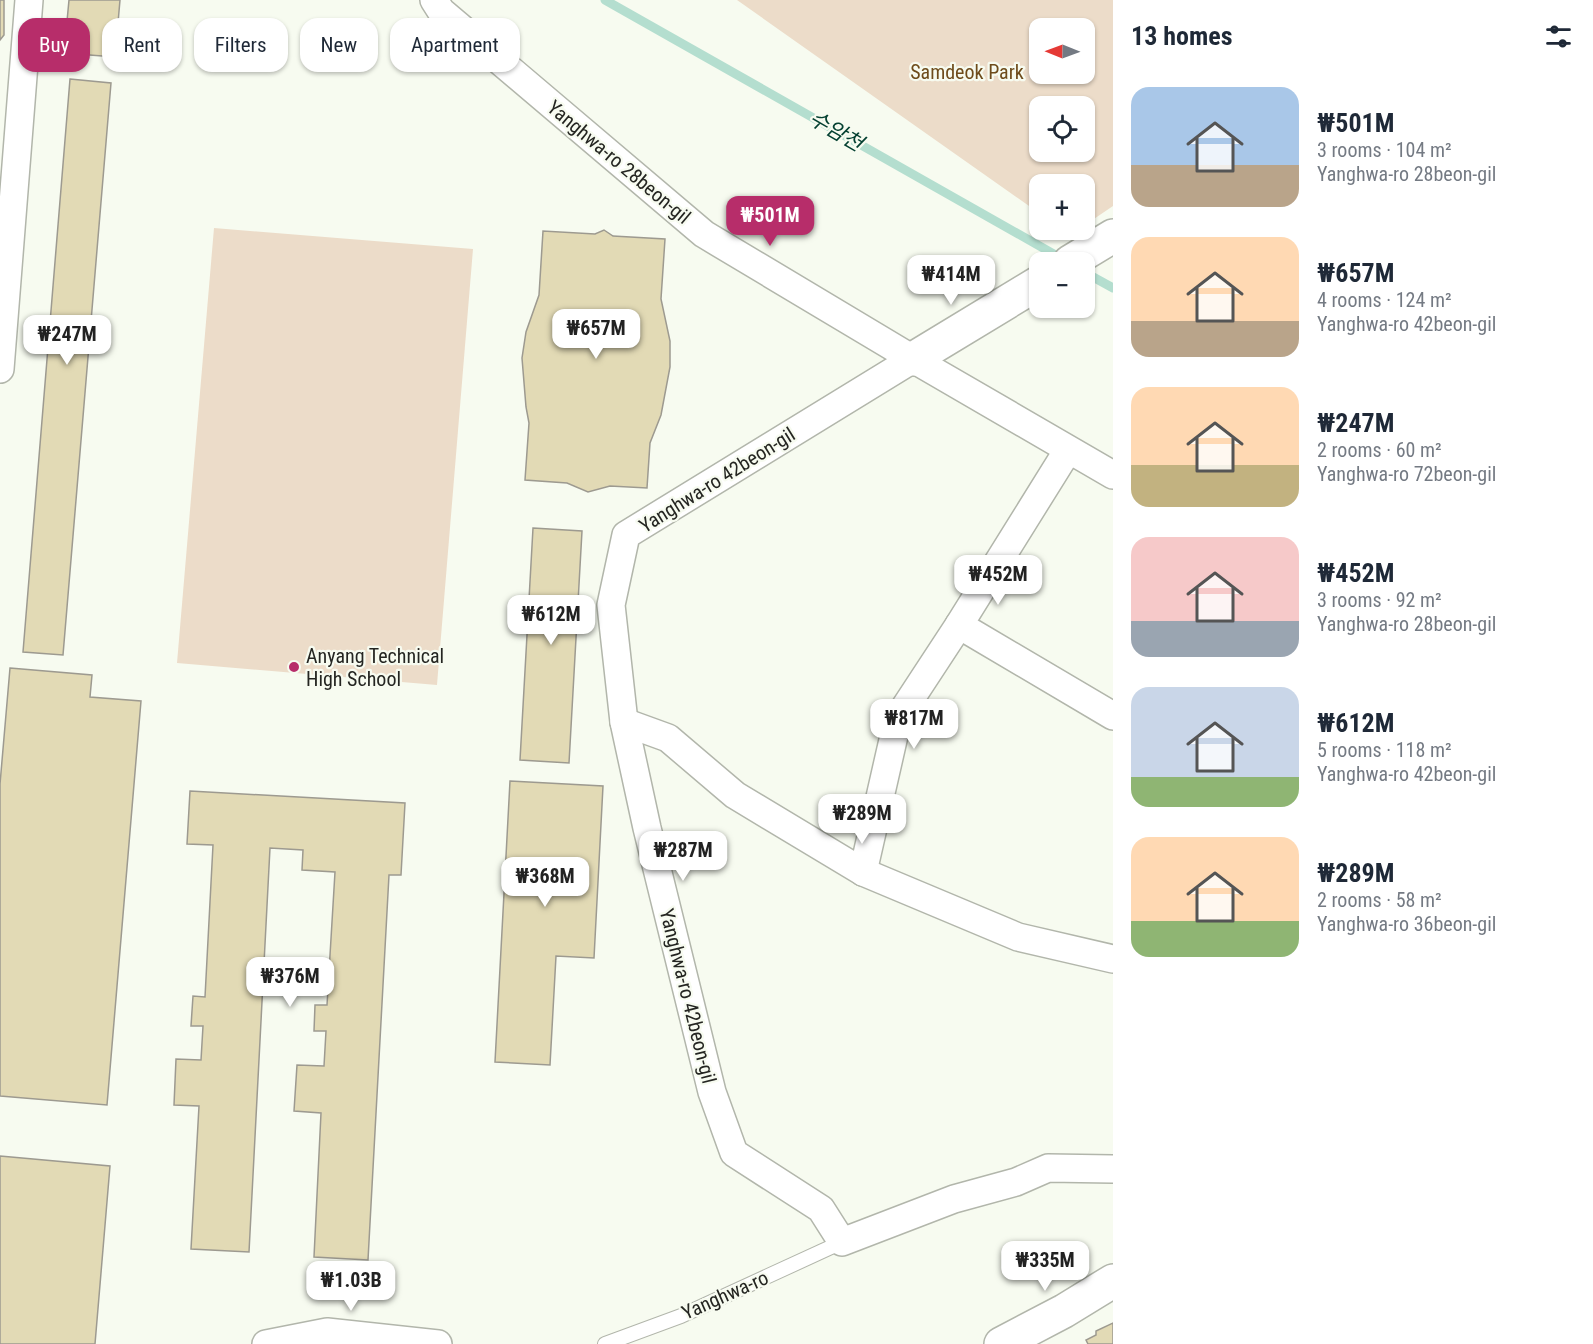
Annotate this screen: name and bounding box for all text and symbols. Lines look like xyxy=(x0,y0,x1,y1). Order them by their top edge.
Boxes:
chip: Buy xyxy=(18,18,90,72)
chip: Rent xyxy=(102,18,182,72)
chip: Filters xyxy=(194,18,288,72)
chip: New xyxy=(300,18,378,72)
chip: Apartment xyxy=(390,18,520,72)
north arrow xyxy=(1029,18,1095,84)
map controls xyxy=(1029,18,1095,318)
icon: filters xyxy=(1542,20,1575,53)
text: 13 homes xyxy=(1131,21,1233,51)
park label: Samdeok Park xyxy=(910,60,1024,84)
street label: Yanghwa-ro 28beon-gil xyxy=(543,95,695,229)
button: locate xyxy=(1029,96,1095,162)
water label: 수암천 xyxy=(805,106,869,157)
text: ₩501M xyxy=(1317,108,1394,138)
icon: home xyxy=(1179,111,1251,183)
text: 3 rooms · 104 m² xyxy=(1317,138,1452,162)
text: Yanghwa-ro 28beon-gil xyxy=(1317,162,1496,186)
button: + xyxy=(1029,174,1095,240)
pin: ₩501M xyxy=(728,196,812,247)
text: ₩501M xyxy=(740,203,800,227)
button: − xyxy=(1029,252,1095,318)
pin: ₩414M xyxy=(909,255,993,306)
text: ₩657M xyxy=(1317,258,1394,288)
icon: home xyxy=(1179,261,1251,333)
text: ₩414M xyxy=(921,262,981,286)
text: 4 rooms · 124 m² xyxy=(1317,288,1452,312)
pin: ₩657M xyxy=(554,309,638,360)
text: Yanghwa-ro 42beon-gil xyxy=(1317,312,1496,336)
pin: ₩247M xyxy=(25,315,109,366)
text: ₩657M xyxy=(566,316,626,340)
text: ₩247M xyxy=(37,322,97,346)
text: ₩247M xyxy=(1317,408,1394,438)
icon: home xyxy=(1179,411,1251,483)
street label: Yanghwa-ro 42beon-gil xyxy=(635,422,799,538)
text: 2 rooms · 60 m² xyxy=(1317,438,1442,462)
text: Yanghwa-ro 72beon-gil xyxy=(1317,462,1496,486)
pin: ₩452M xyxy=(956,555,1040,606)
text: ₩452M xyxy=(1317,558,1394,588)
icon: home xyxy=(1179,561,1251,633)
text: ₩452M xyxy=(968,562,1028,586)
text: 3 rooms · 92 m² xyxy=(1317,588,1442,612)
pin: ₩612M xyxy=(509,595,593,646)
text: ₩612M xyxy=(521,602,581,626)
text: Yanghwa-ro 28beon-gil xyxy=(1317,612,1496,636)
place label: Anyang Technical High School xyxy=(306,644,444,691)
marker: Anyang Technical High School xyxy=(287,660,301,674)
pin: ₩817M xyxy=(872,699,956,750)
text: ₩817M xyxy=(884,706,944,730)
text: ₩612M xyxy=(1317,708,1394,738)
icon: home xyxy=(1179,711,1251,783)
text: 5 rooms · 118 m² xyxy=(1317,738,1452,762)
text: Yanghwa-ro 42beon-gil xyxy=(1317,762,1496,786)
pin: ₩289M xyxy=(820,794,904,845)
text: ₩289M xyxy=(832,801,892,825)
pin: ₩287M xyxy=(641,831,725,882)
text: ₩287M xyxy=(653,838,713,862)
pin: ₩368M xyxy=(503,857,587,908)
text: ₩289M xyxy=(1317,858,1394,888)
icon: home xyxy=(1179,861,1251,933)
text: ₩368M xyxy=(515,864,575,888)
text: 2 rooms · 58 m² xyxy=(1317,888,1442,912)
street label: Yanghwa-ro 42beon-gil xyxy=(655,906,721,1086)
text: Yanghwa-ro 36beon-gil xyxy=(1317,912,1496,936)
pin: ₩376M xyxy=(248,957,332,1008)
text: ₩376M xyxy=(260,964,320,988)
pin: ₩335M xyxy=(1003,1241,1087,1292)
text: ₩335M xyxy=(1015,1248,1075,1272)
pin: ₩1.03B xyxy=(302,1261,400,1312)
street label: Yanghwa-ro xyxy=(678,1265,772,1325)
text: ₩1.03B xyxy=(320,1268,382,1292)

